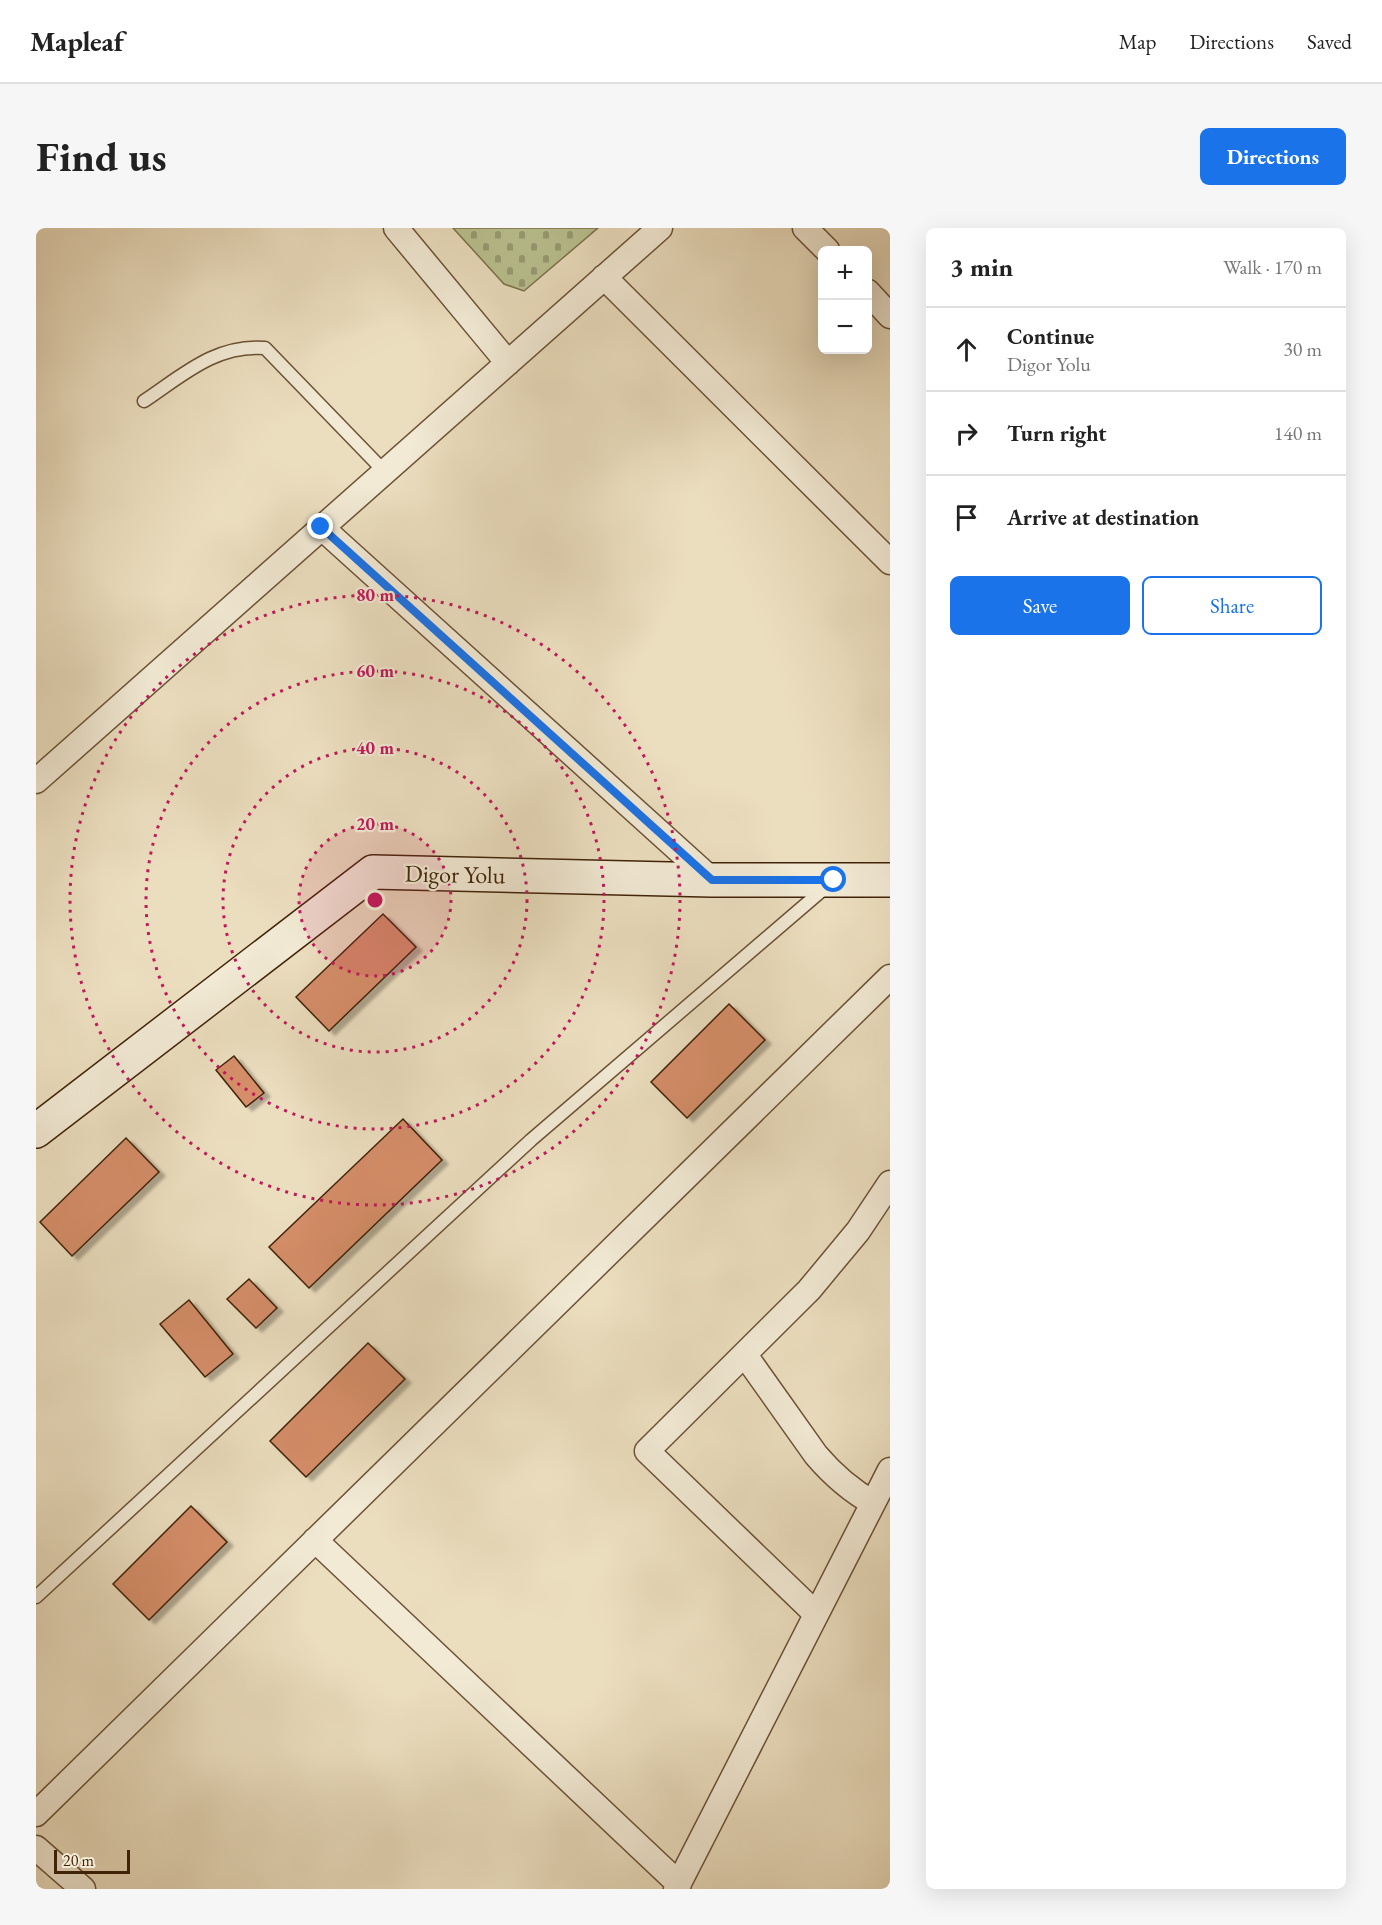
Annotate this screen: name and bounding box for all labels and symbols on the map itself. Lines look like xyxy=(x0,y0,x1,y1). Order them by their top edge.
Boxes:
route end xyxy=(307,513,333,539)
text: 80 m xyxy=(356,583,394,606)
text: 60 m xyxy=(356,659,394,682)
text: 40 m xyxy=(356,736,394,759)
text: 20 m xyxy=(356,812,394,835)
street label: Digor Yolu xyxy=(404,858,506,890)
route start xyxy=(820,866,846,892)
centre of rings xyxy=(365,890,385,910)
scale bar xyxy=(54,1847,130,1874)

